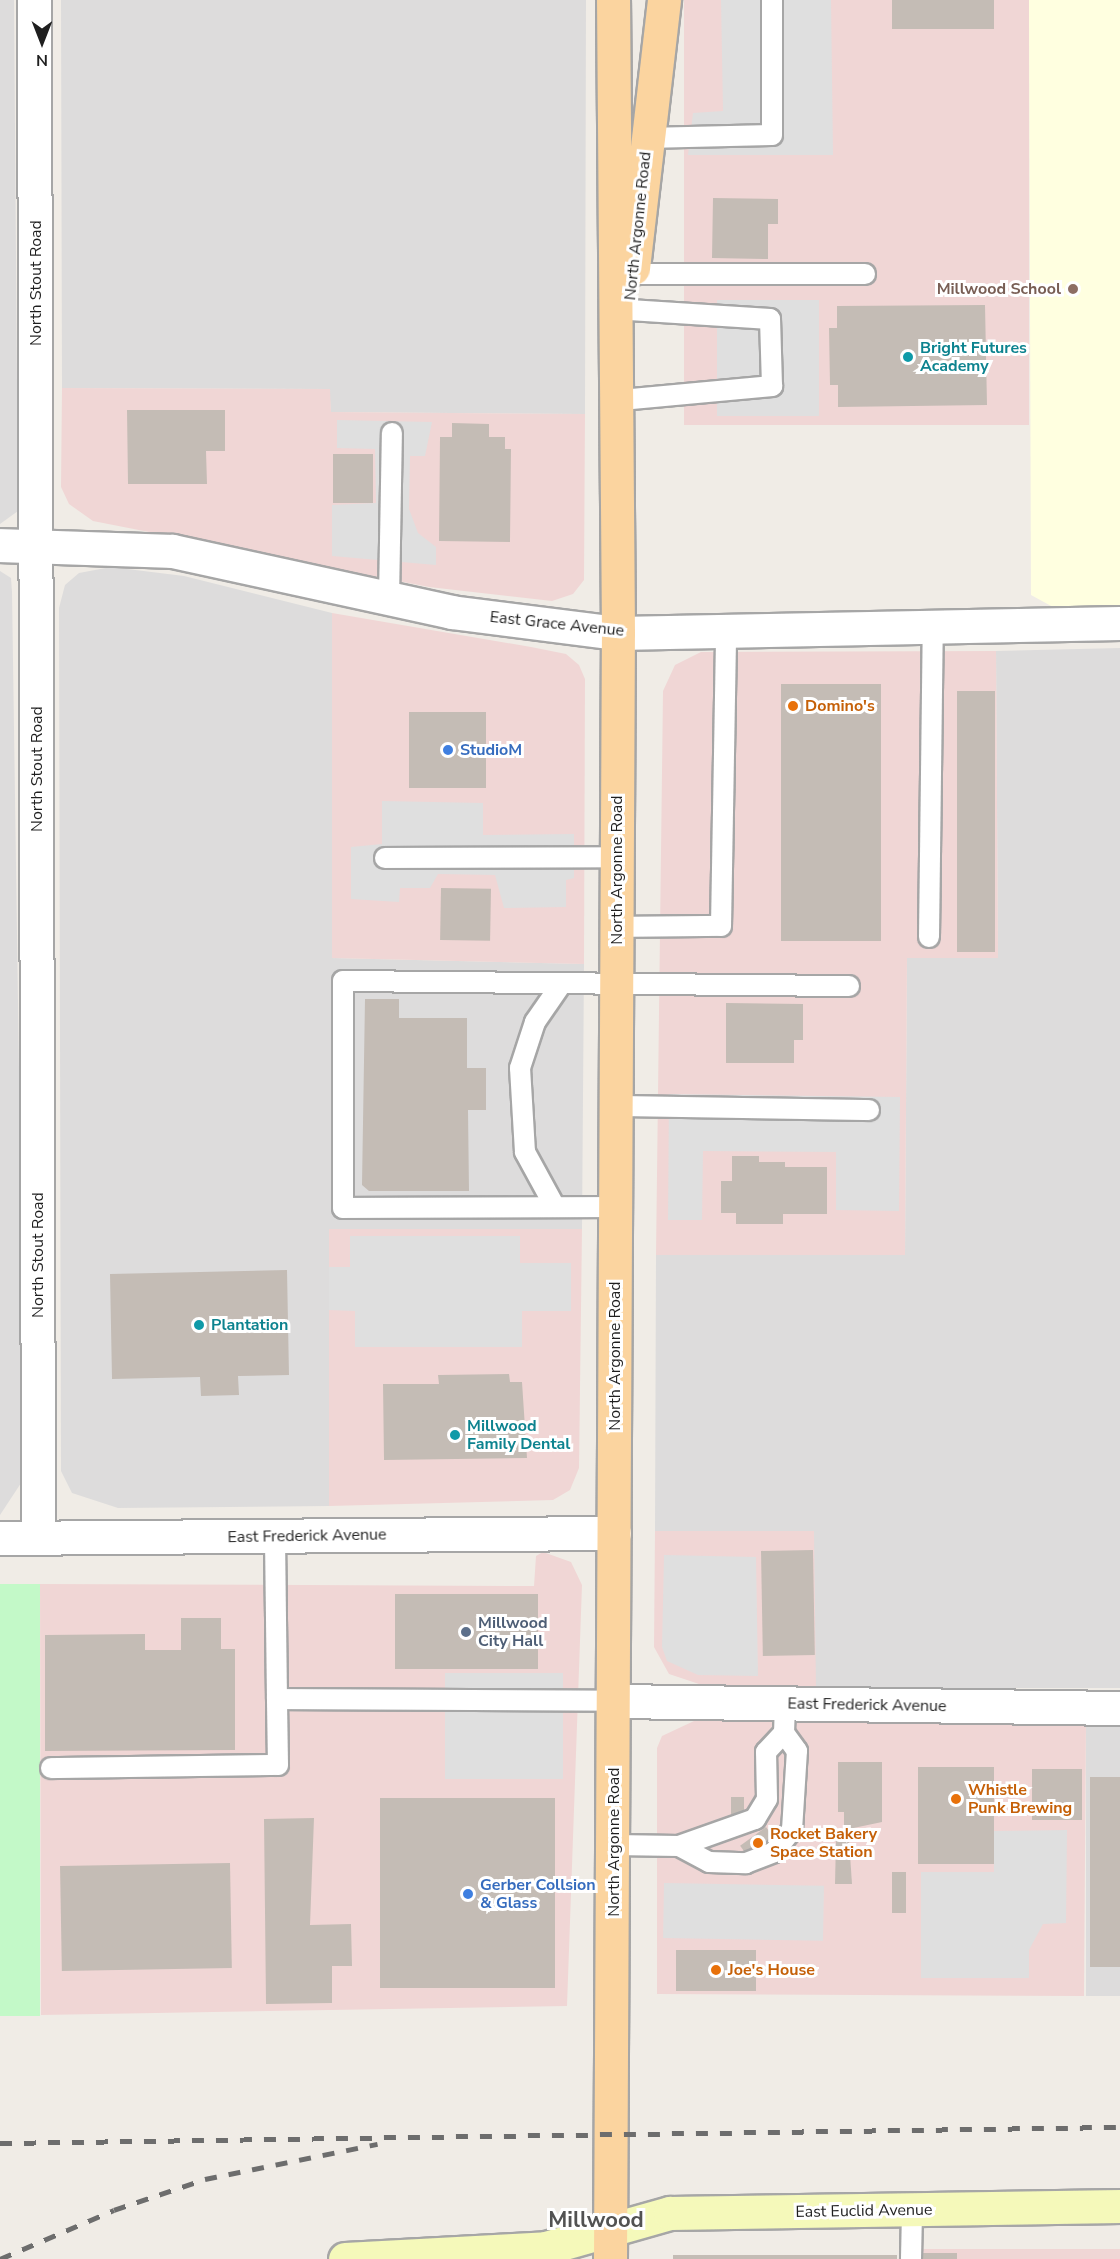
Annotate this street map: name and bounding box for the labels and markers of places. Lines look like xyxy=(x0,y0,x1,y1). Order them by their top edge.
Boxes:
place label: Millwood School xyxy=(937,279,1061,299)
marker: Millwood School xyxy=(1066,282,1080,296)
place label: Bright Futures Academy xyxy=(920,338,1027,376)
marker: Bright Futures Academy xyxy=(901,350,915,364)
place label: Domino's xyxy=(805,696,875,716)
marker: Domino's xyxy=(786,699,800,713)
place label: StudioM xyxy=(460,740,522,760)
marker: StudioM xyxy=(441,743,455,757)
place label: Plantation xyxy=(211,1315,288,1335)
marker: Plantation xyxy=(192,1318,206,1332)
place label: Millwood Family Dental xyxy=(467,1416,570,1454)
marker: Millwood Family Dental xyxy=(448,1428,462,1442)
place label: Millwood City Hall xyxy=(478,1613,547,1651)
marker: Millwood City Hall xyxy=(459,1625,473,1639)
place label: Whistle Punk Brewing xyxy=(968,1780,1072,1818)
marker: Whistle Punk Brewing xyxy=(949,1792,963,1806)
place label: Rocket Bakery Space Station xyxy=(770,1824,877,1862)
marker: Rocket Bakery Space Station xyxy=(751,1836,765,1850)
place label: Gerber Collsion & Glass xyxy=(480,1875,596,1913)
marker: Gerber Collsion & Glass xyxy=(461,1887,475,1901)
place label: Joe's House xyxy=(728,1960,815,1980)
marker: Joe's House xyxy=(709,1963,723,1977)

